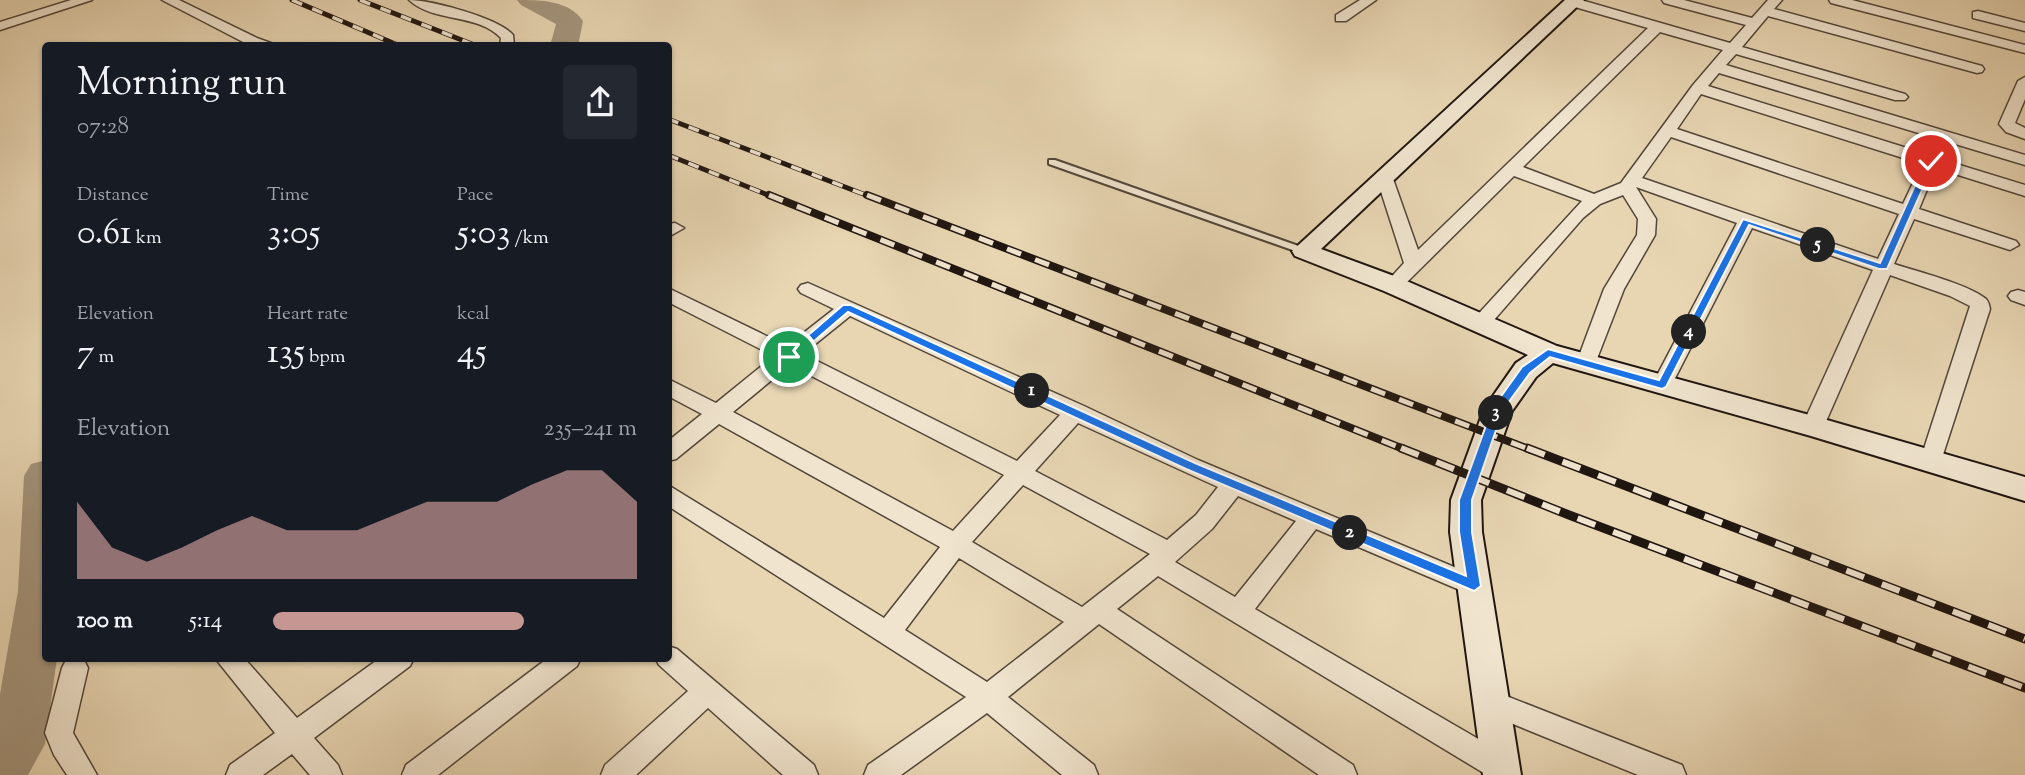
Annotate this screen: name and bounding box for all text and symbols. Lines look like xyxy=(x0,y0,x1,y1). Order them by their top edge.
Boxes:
text: Morning run xyxy=(77,58,287,112)
button: share xyxy=(563,65,637,139)
text: 07:28 xyxy=(77,111,129,144)
pin xyxy=(1901,131,1961,191)
icon: check xyxy=(1912,142,1950,180)
text: Distance xyxy=(77,182,149,209)
text: Time xyxy=(267,182,309,209)
text: Pace xyxy=(457,182,493,209)
text: 0.61 xyxy=(77,209,132,260)
text: 3:05 xyxy=(267,209,320,260)
text: 5:03 xyxy=(457,209,510,260)
text: km xyxy=(132,225,162,252)
text: /km xyxy=(510,225,549,252)
pin: 5 xyxy=(1800,228,1836,262)
text: 5 xyxy=(1814,231,1821,258)
text: Elevation xyxy=(77,301,154,328)
text: Heart rate xyxy=(267,301,348,328)
text: kcal xyxy=(457,301,490,328)
pin: 4 xyxy=(1672,314,1706,350)
text: 4 xyxy=(1684,318,1693,345)
pin xyxy=(759,327,819,387)
text: 7 xyxy=(77,328,95,379)
text: 135 xyxy=(267,328,305,379)
text: 45 xyxy=(457,328,487,379)
icon: arrive xyxy=(770,338,808,376)
text: m xyxy=(95,344,114,371)
text: bpm xyxy=(305,344,346,371)
pin: 1 xyxy=(1014,374,1050,408)
text: 1 xyxy=(1028,377,1035,404)
pin: 3 xyxy=(1478,396,1514,430)
text: 3 xyxy=(1492,399,1499,426)
text: Elevation xyxy=(77,413,170,446)
text: 235–241 m xyxy=(544,413,637,446)
pin: 2 xyxy=(1332,516,1368,550)
text: 2 xyxy=(1345,519,1354,546)
text: 100 m xyxy=(77,605,133,638)
text: 5:14 xyxy=(189,605,222,638)

